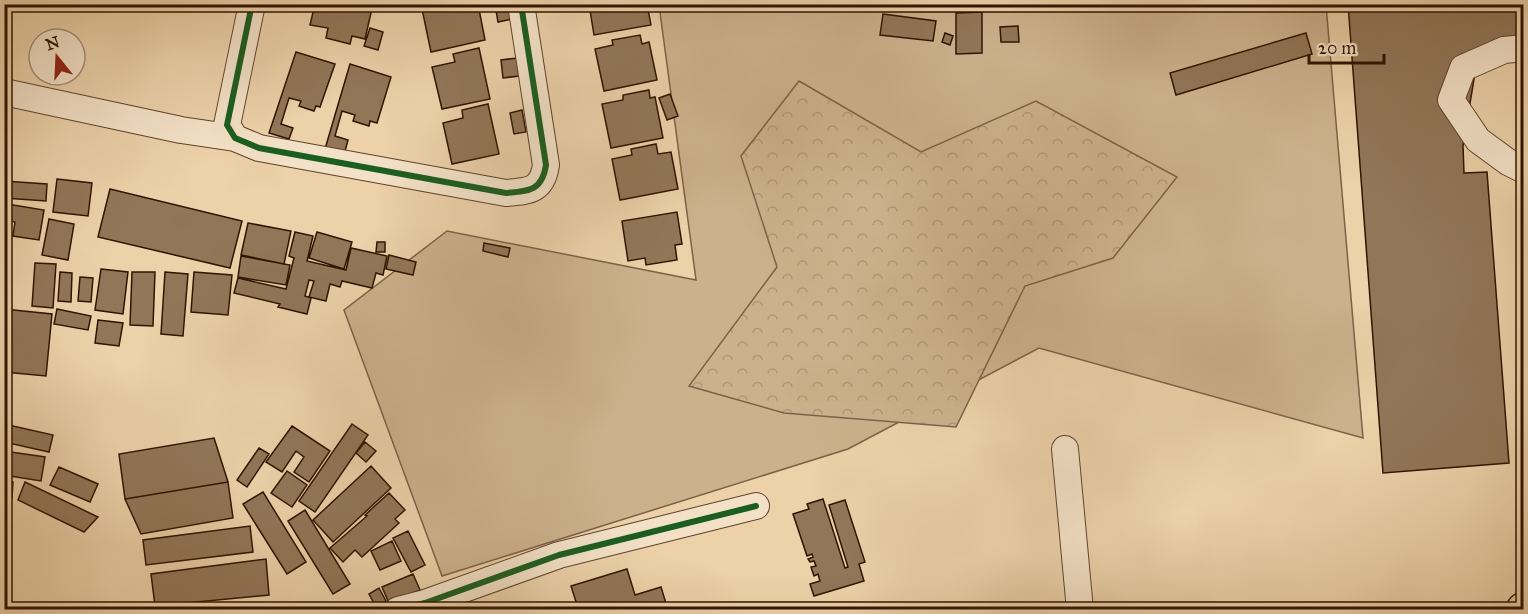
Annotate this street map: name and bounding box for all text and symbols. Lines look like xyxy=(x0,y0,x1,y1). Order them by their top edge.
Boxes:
north arrow xyxy=(27,27,87,87)
scale bar xyxy=(1309,27,1384,65)
text: N xyxy=(43,32,62,54)
text: 20 m xyxy=(1318,37,1356,59)

